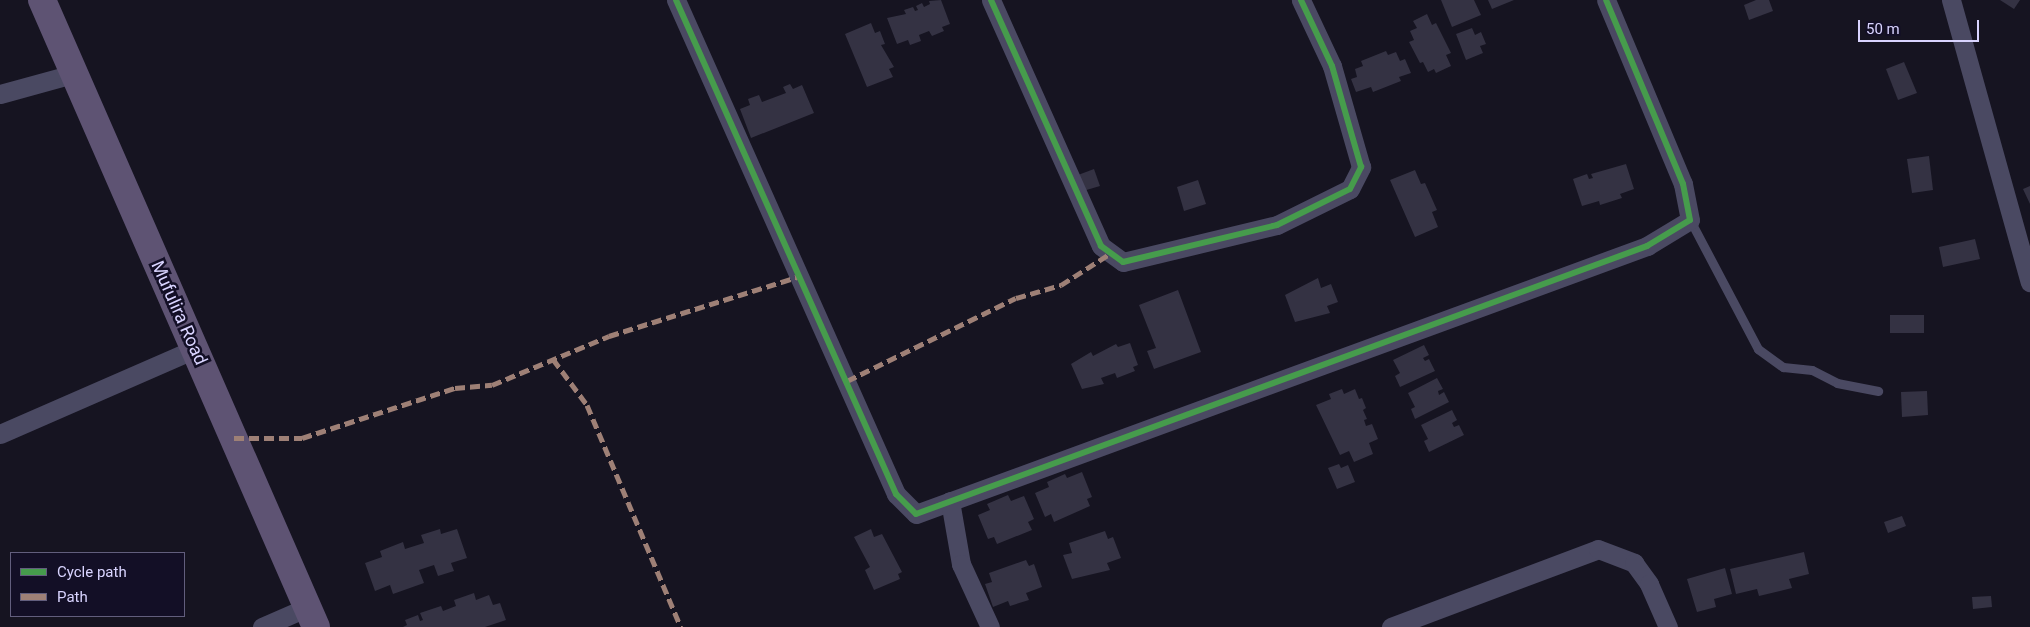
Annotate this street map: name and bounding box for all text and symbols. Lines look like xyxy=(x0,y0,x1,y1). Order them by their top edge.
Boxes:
scale bar xyxy=(1860,10,1981,42)
text: 50 m xyxy=(1866,20,1900,38)
street label: Mufulira Road xyxy=(146,258,212,368)
legend xyxy=(10,552,185,617)
text: Cycle path xyxy=(57,563,127,581)
text: Path xyxy=(57,588,88,606)

